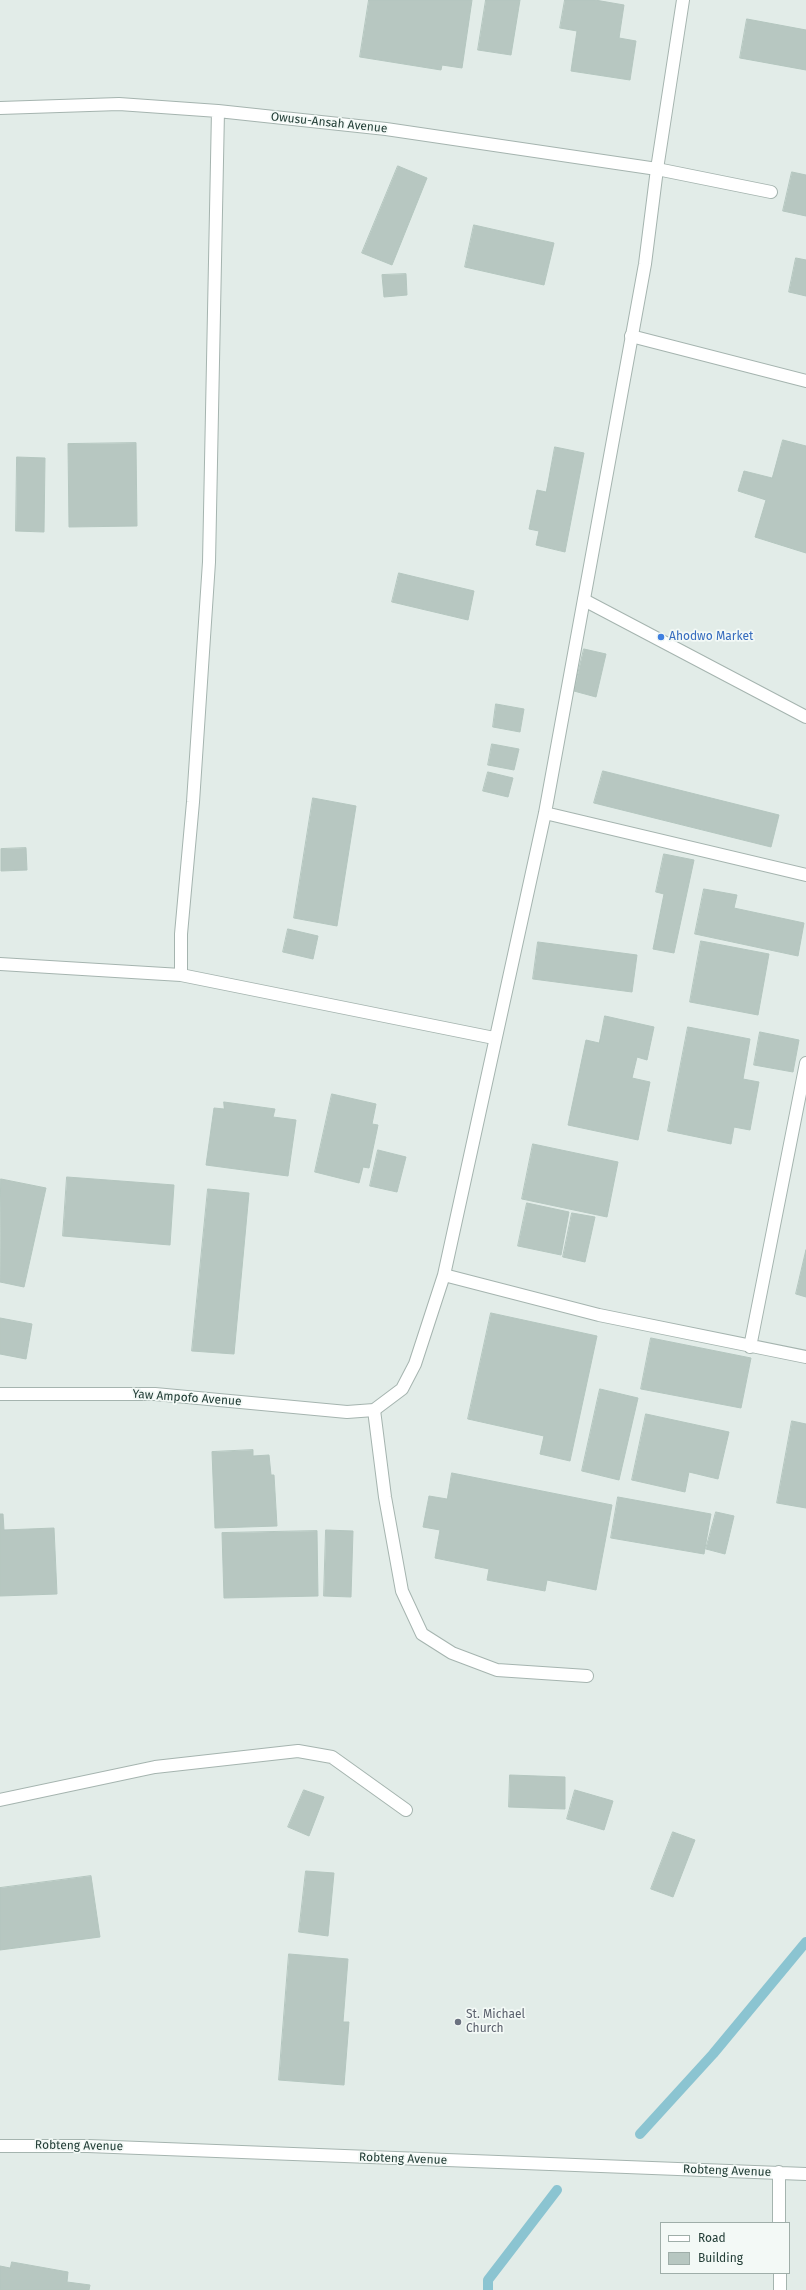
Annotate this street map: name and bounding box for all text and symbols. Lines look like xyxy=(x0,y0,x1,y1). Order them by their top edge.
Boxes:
street label: Owusu-Ansah Avenue xyxy=(270,110,388,136)
place label: Ahodwo Market xyxy=(669,630,753,644)
marker: Ahodwo Market xyxy=(656,632,666,642)
street label: Yaw Ampofo Avenue xyxy=(132,1387,242,1409)
place label: St. Michael Church xyxy=(466,2008,525,2036)
marker: St. Michael Church xyxy=(453,2017,463,2027)
street label: Robteng Avenue xyxy=(35,2138,123,2154)
street label: Robteng Avenue xyxy=(359,2150,447,2168)
street label: Robteng Avenue xyxy=(683,2162,771,2180)
legend xyxy=(660,2222,790,2274)
text: Road xyxy=(698,2231,726,2245)
text: Building xyxy=(698,2251,743,2265)

